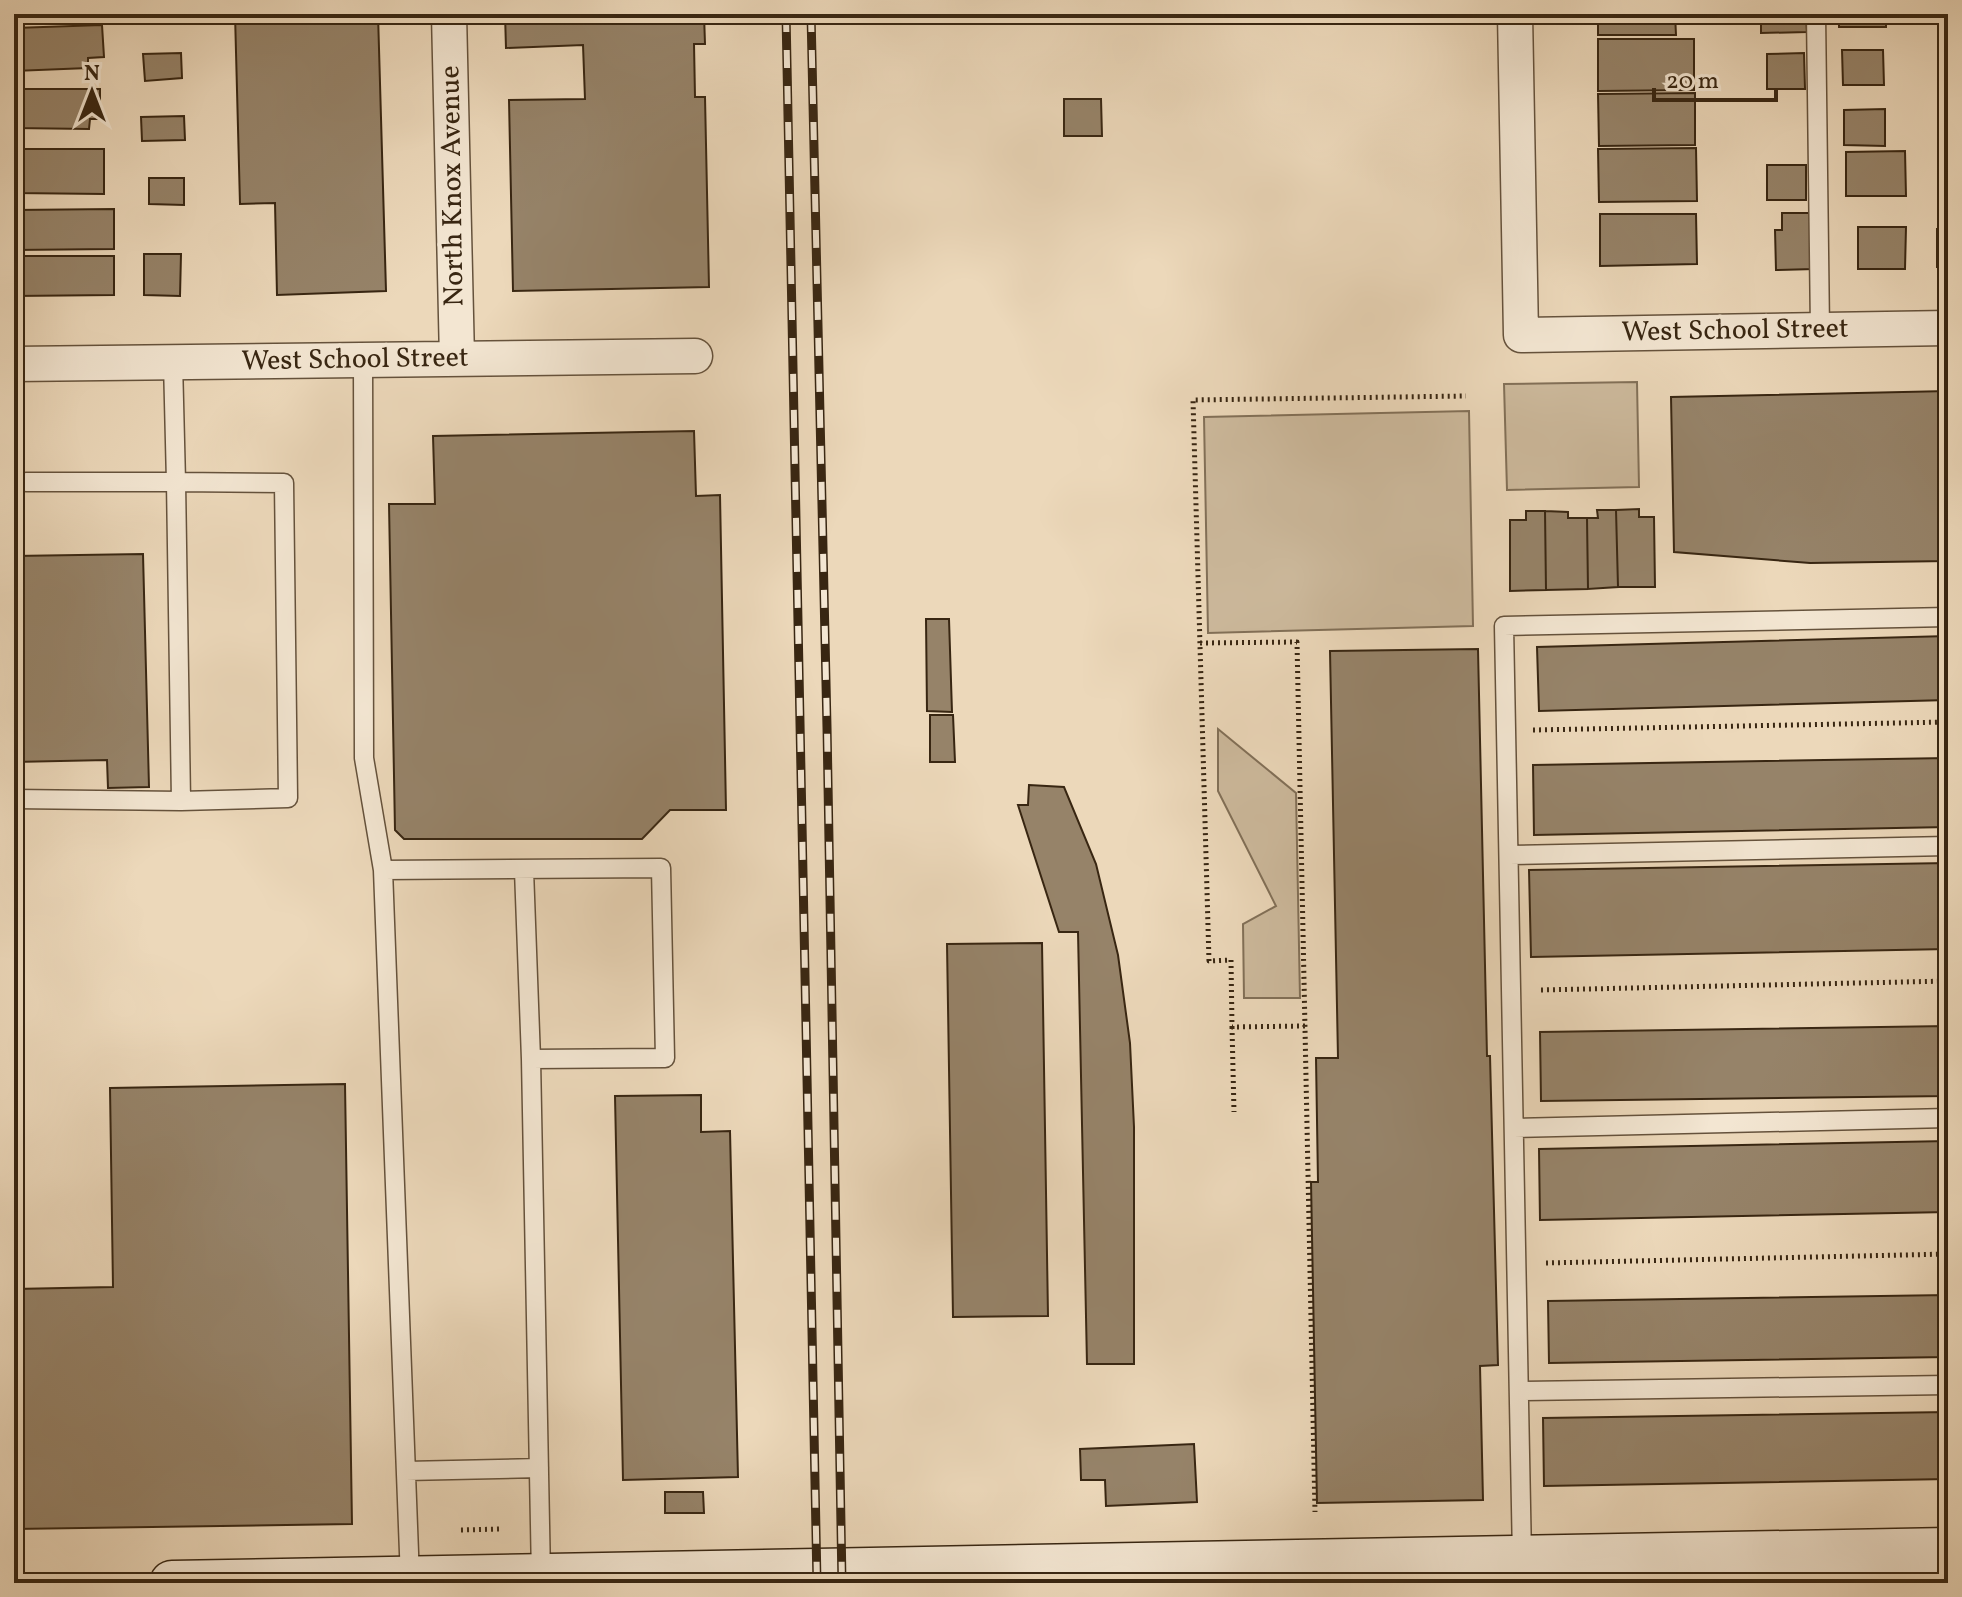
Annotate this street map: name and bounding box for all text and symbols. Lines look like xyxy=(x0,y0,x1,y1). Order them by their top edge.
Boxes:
north arrow xyxy=(52,52,132,132)
scale bar xyxy=(1654,52,1776,102)
text: N xyxy=(84,59,100,90)
street label: North Knox Avenue xyxy=(431,65,475,307)
text: 20 m xyxy=(1666,65,1719,99)
street label: West School Street xyxy=(1621,310,1849,352)
street label: West School Street xyxy=(241,339,469,381)

